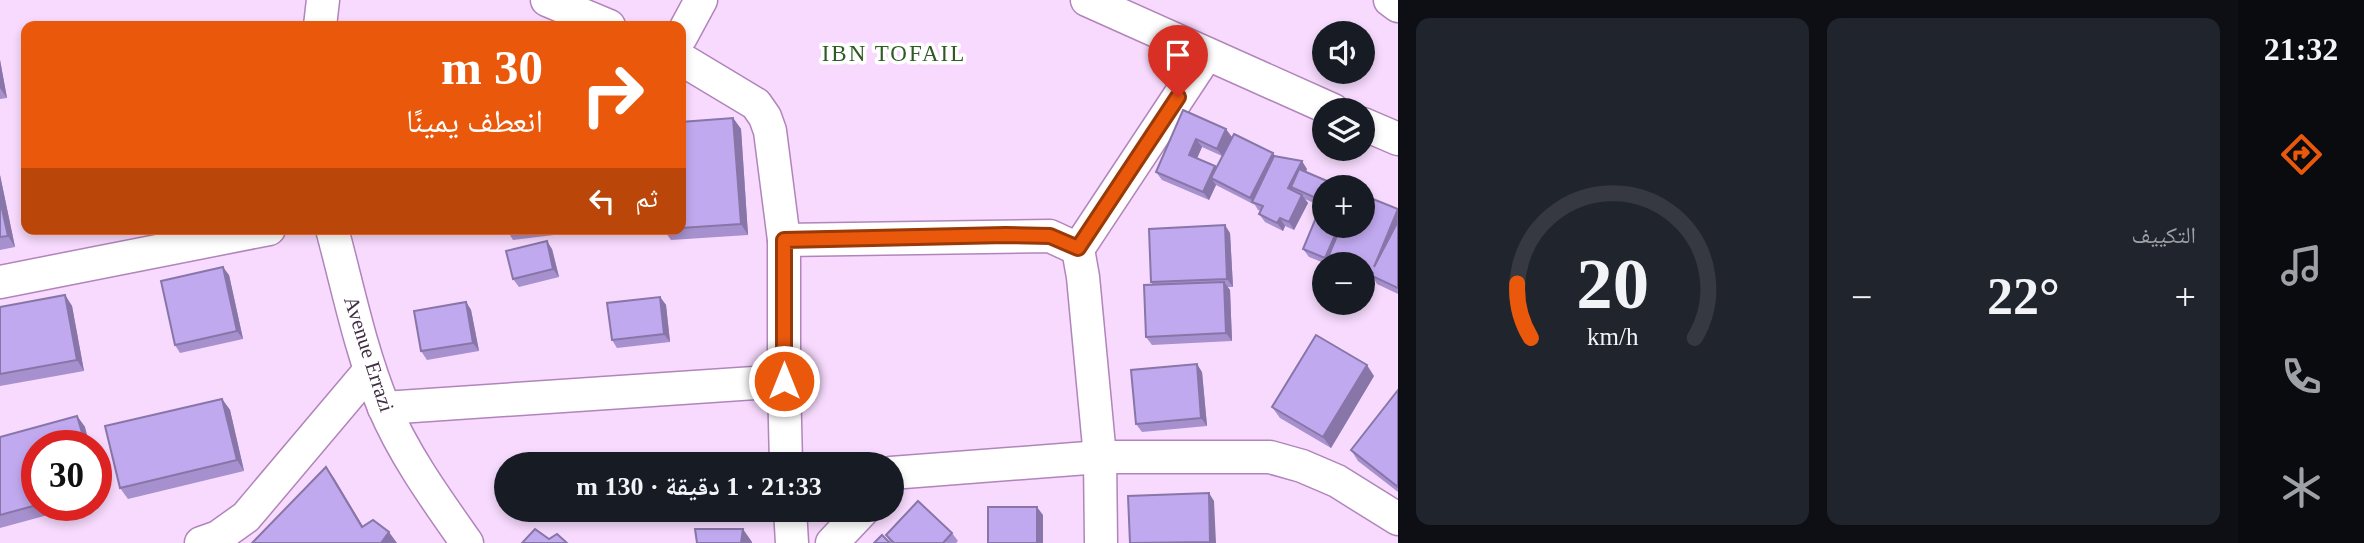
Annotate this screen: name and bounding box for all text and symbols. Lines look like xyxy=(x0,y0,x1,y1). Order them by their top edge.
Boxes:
map controls xyxy=(1312,21,1375,315)
button: sound xyxy=(1312,21,1375,84)
pin xyxy=(1148,25,1208,97)
text: 21:32 xyxy=(2264,31,2338,67)
icon: arrive xyxy=(1159,36,1197,74)
text: 30 m xyxy=(441,40,543,95)
district label: IBN TOFAIL xyxy=(822,41,966,66)
icon: right xyxy=(567,49,658,140)
button: layers xyxy=(1312,98,1375,161)
text: انعطف يمينًا xyxy=(406,103,543,139)
icon: directions xyxy=(2277,130,2326,179)
button: + xyxy=(1312,175,1375,238)
icon: left xyxy=(583,182,621,220)
text: ثم xyxy=(635,184,658,213)
text: التكييف xyxy=(2131,223,2196,248)
icon: music xyxy=(2277,241,2326,290)
text: 20 xyxy=(1576,243,1649,324)
button: − xyxy=(1312,252,1375,315)
text: 22° xyxy=(1987,268,2060,325)
text: − xyxy=(1851,276,1872,318)
text: + xyxy=(2175,276,2196,318)
street label: Avenue Errazi xyxy=(339,293,399,415)
text: km/h xyxy=(1587,322,1639,349)
position arrow xyxy=(747,344,821,418)
icon: phone xyxy=(2277,352,2326,401)
speed limit sign: 30 xyxy=(21,430,112,521)
icon: climate xyxy=(2277,463,2326,512)
text: 21:33 · 1 دقيقة · 130 m xyxy=(576,472,822,501)

